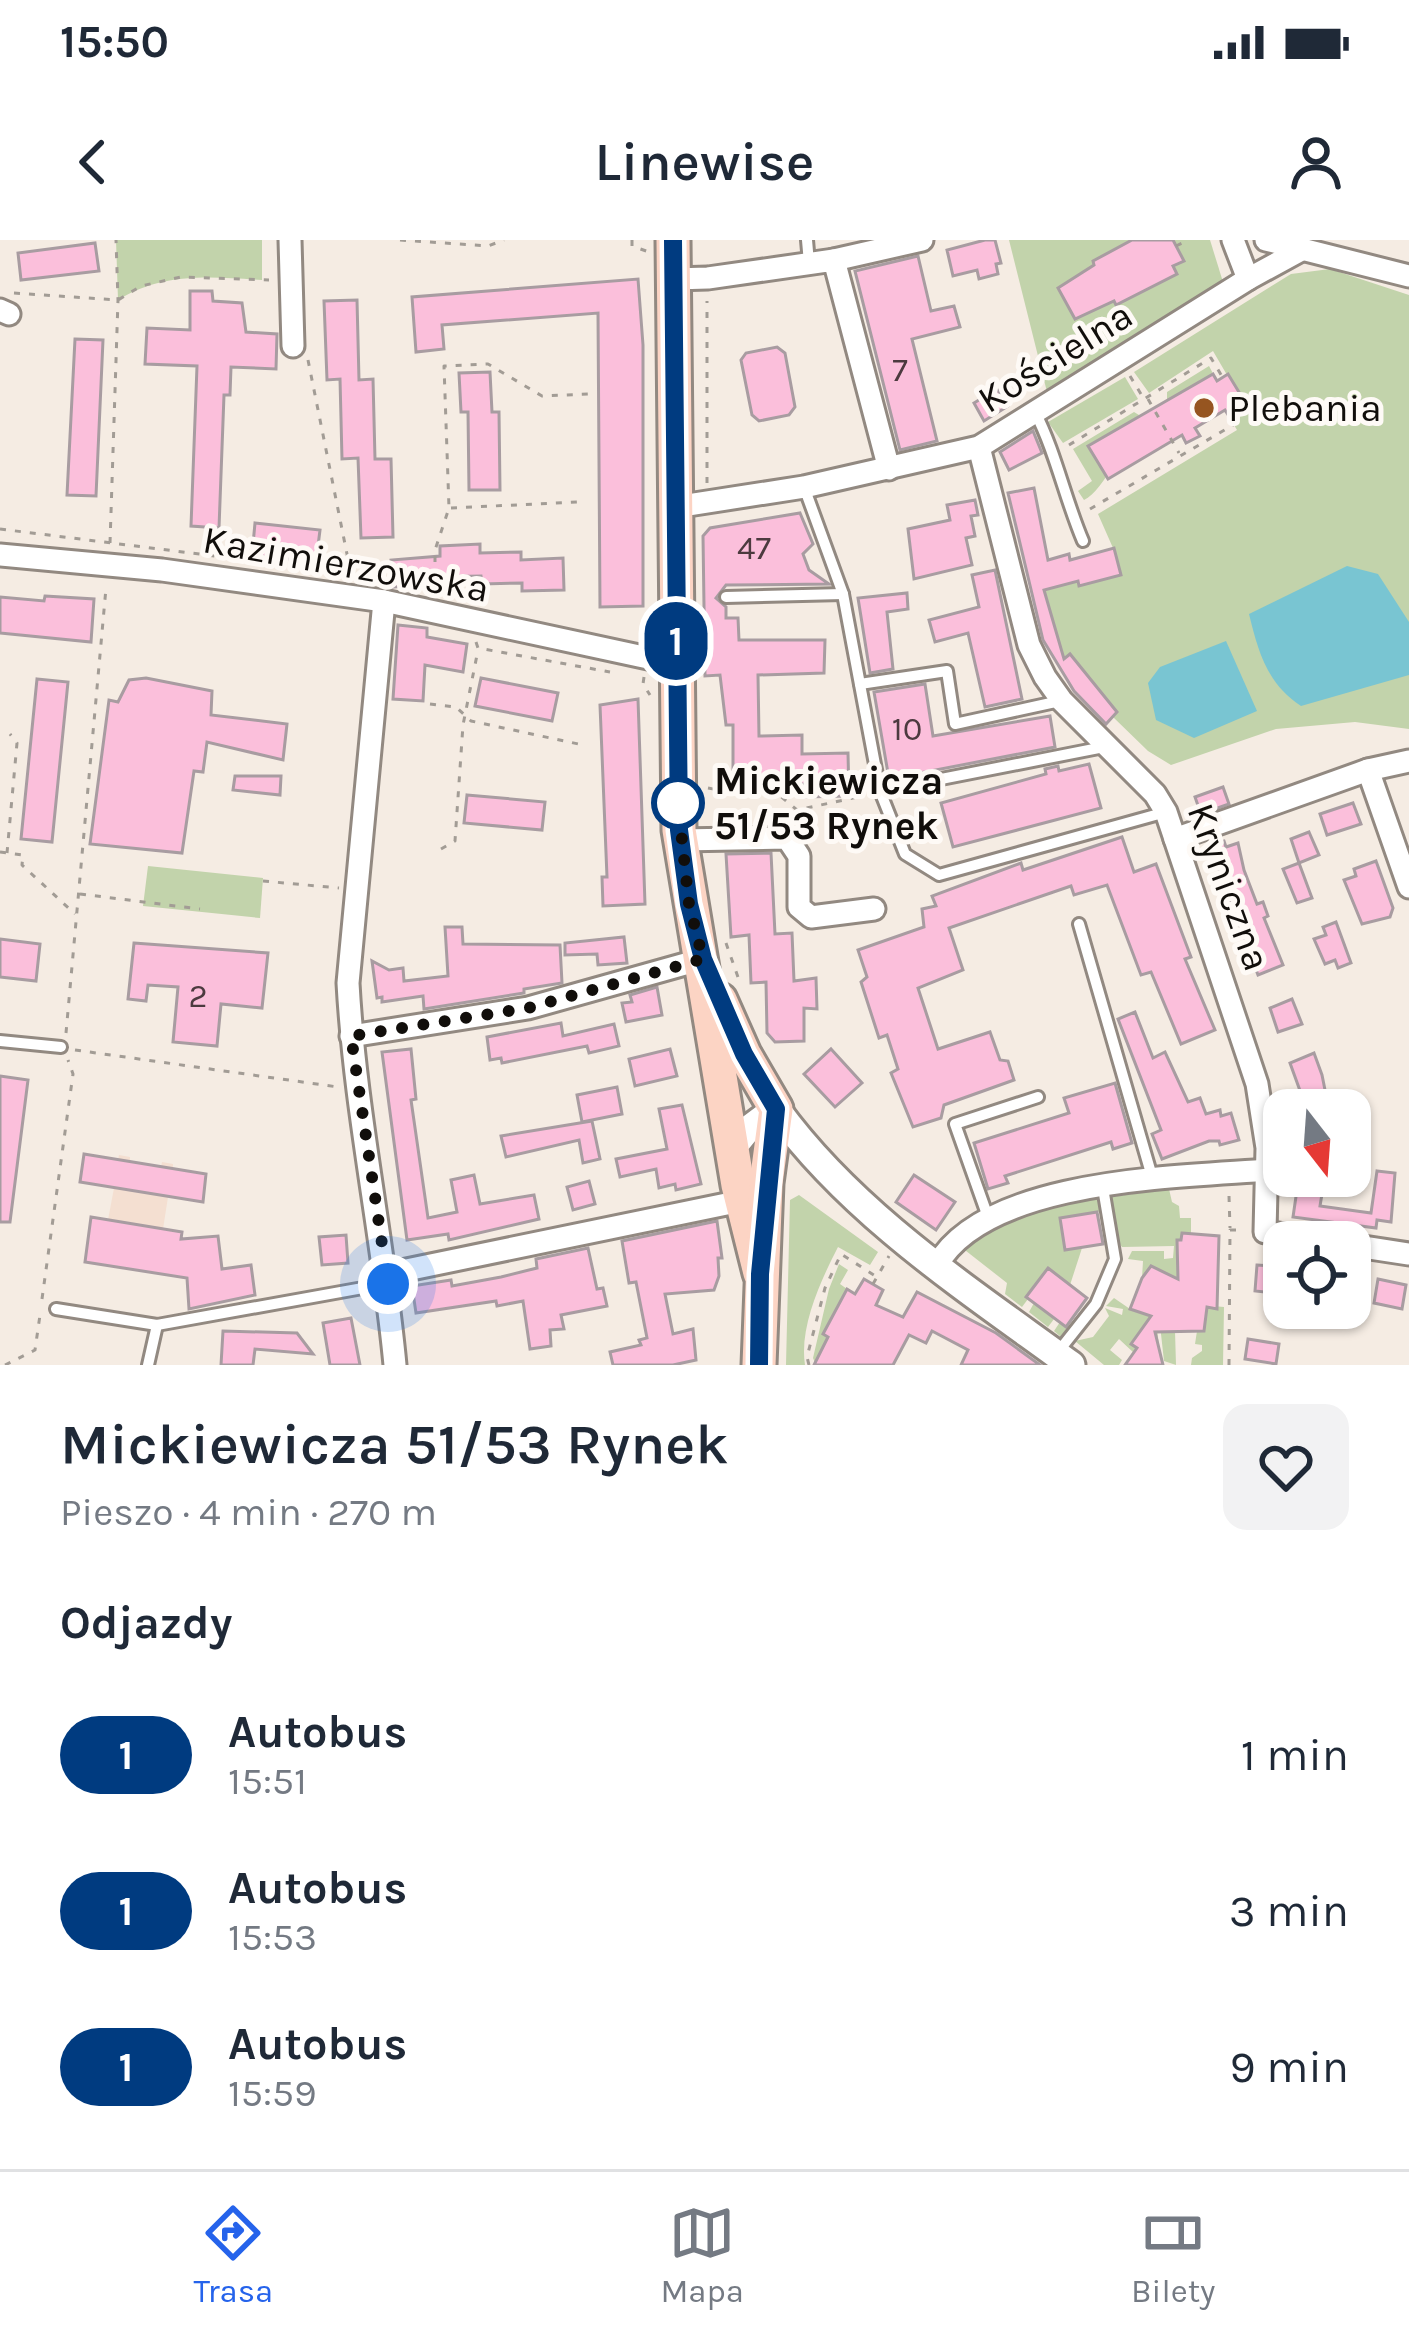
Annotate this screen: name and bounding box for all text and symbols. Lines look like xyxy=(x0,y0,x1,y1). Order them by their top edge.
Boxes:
text: 15:50 xyxy=(60,16,169,68)
icon: back xyxy=(60,129,126,195)
icon: person xyxy=(1283,129,1349,195)
text: Linewise xyxy=(595,130,814,194)
street label: Kościelna xyxy=(969,292,1141,422)
house number: 7 xyxy=(892,351,908,389)
place label: Plebania xyxy=(1228,385,1382,431)
marker: Plebania xyxy=(1191,395,1217,421)
street label: Kazimierzowska xyxy=(199,516,493,612)
house number: 47 xyxy=(737,529,771,567)
line badge: 1 xyxy=(637,602,715,680)
text: 1 xyxy=(669,616,683,666)
house number: 10 xyxy=(892,710,922,748)
place label: Mickiewicza 51/53 Rynek xyxy=(714,758,943,849)
marker: Mickiewicza 51/53 Rynek xyxy=(653,778,703,828)
street label: Kryniczna xyxy=(1178,797,1280,977)
house number: 2 xyxy=(188,977,208,1015)
north arrow xyxy=(1263,1089,1371,1197)
map controls xyxy=(1263,1089,1371,1329)
button: locate xyxy=(1263,1221,1371,1329)
your location xyxy=(358,1254,418,1314)
button: heart xyxy=(1223,1404,1349,1530)
text: Mickiewicza 51/53 Rynek xyxy=(60,1411,729,1477)
text: Pieszo · 4 min · 270 m xyxy=(60,1489,437,1535)
text: Odjazdy xyxy=(60,1597,232,1649)
text: Autobus xyxy=(228,1706,407,1758)
text: 1 min xyxy=(1241,1729,1349,1781)
text: 1 xyxy=(119,1730,133,1780)
text: 15:51 xyxy=(228,1758,307,1804)
text: Autobus xyxy=(228,1862,407,1914)
text: 3 min xyxy=(1229,1885,1349,1937)
text: 1 xyxy=(119,1886,133,1936)
text: 15:53 xyxy=(228,1914,317,1960)
text: Autobus xyxy=(228,2018,407,2070)
text: 9 min xyxy=(1230,2041,1349,2093)
text: 1 xyxy=(119,2042,133,2092)
text: 15:59 xyxy=(228,2070,317,2116)
tab: Trasa xyxy=(194,2200,273,2310)
tab: Mapa xyxy=(660,2200,744,2310)
tab: Bilety xyxy=(1131,2200,1215,2310)

